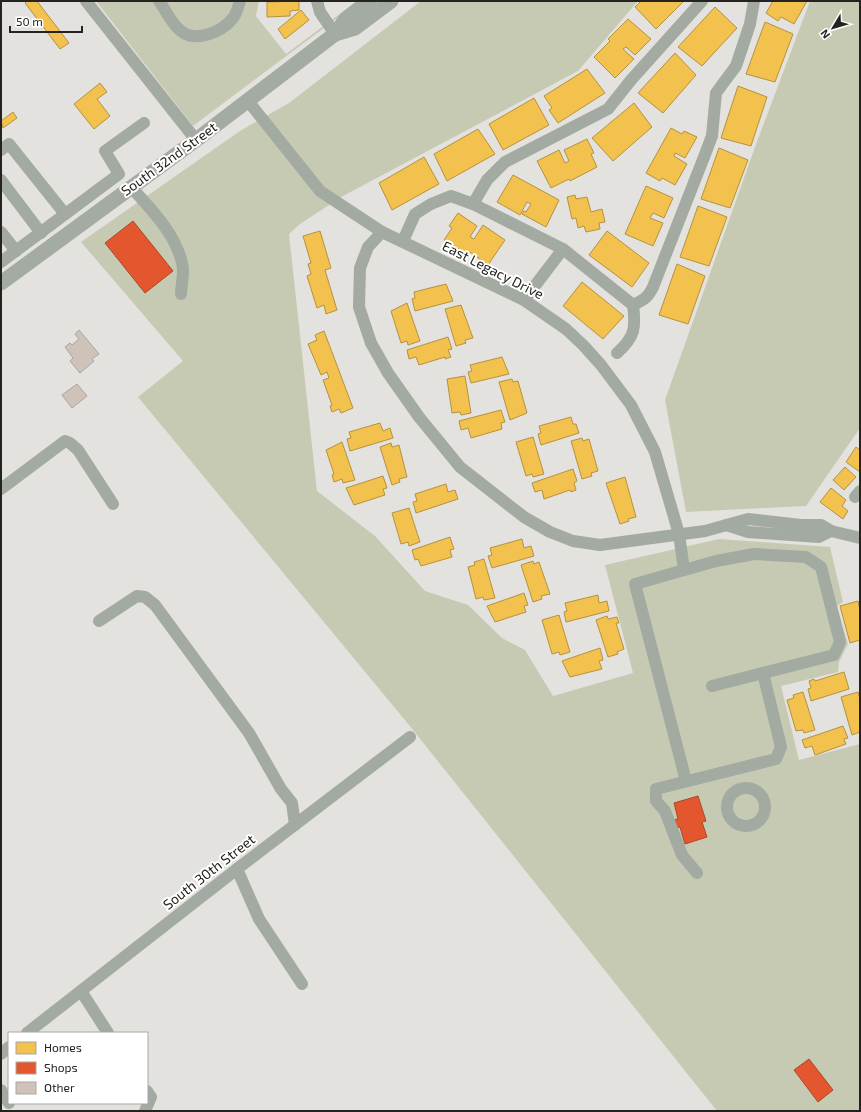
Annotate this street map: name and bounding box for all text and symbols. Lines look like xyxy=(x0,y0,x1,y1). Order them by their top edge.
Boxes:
scale bar xyxy=(10,8,82,34)
north arrow xyxy=(813,8,853,48)
text: 50 m xyxy=(16,14,43,28)
text: N xyxy=(817,27,832,42)
street label: South 32nd Street xyxy=(118,118,220,199)
street label: East Legacy Drive xyxy=(440,237,547,302)
street label: South 30th Street xyxy=(159,830,258,913)
legend xyxy=(8,1032,148,1104)
text: Homes xyxy=(44,1040,82,1054)
text: Shops xyxy=(44,1060,78,1074)
text: Other xyxy=(44,1080,75,1094)

